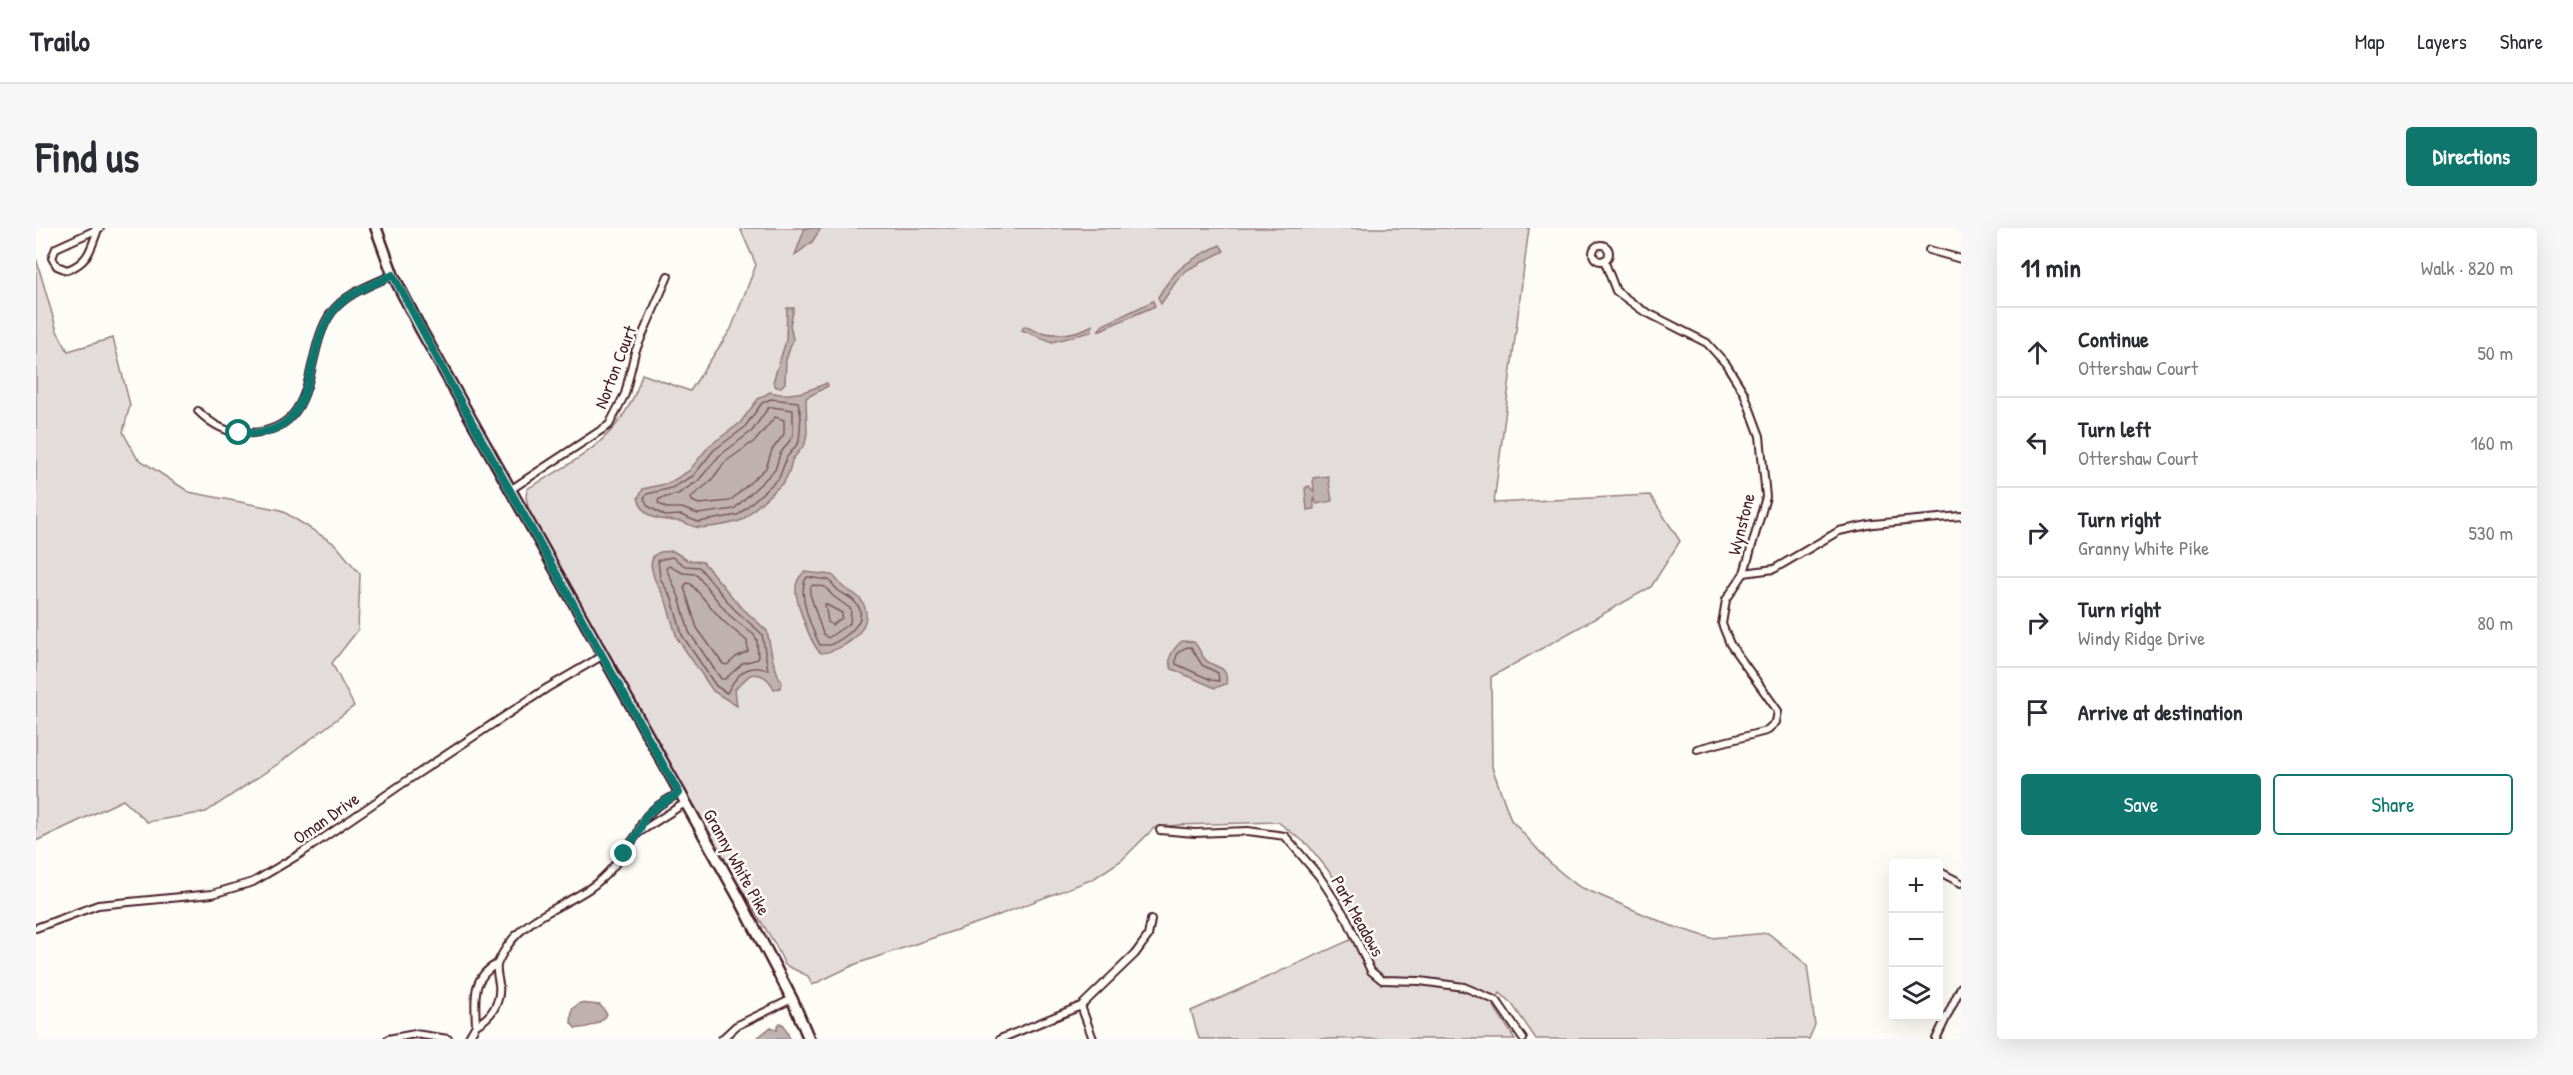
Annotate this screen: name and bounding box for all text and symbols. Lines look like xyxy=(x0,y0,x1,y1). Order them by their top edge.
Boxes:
text: Trailo xyxy=(30,22,90,60)
text: Map xyxy=(2355,27,2384,56)
text: Layers xyxy=(2417,27,2467,56)
text: Share xyxy=(2500,27,2543,56)
button: Directions xyxy=(2406,127,2537,186)
text: Find us xyxy=(36,128,139,185)
text: 11 min xyxy=(2021,250,2081,285)
text: Walk · 820 m xyxy=(2421,254,2513,281)
street label: Norton Court xyxy=(588,321,643,412)
text: Continue xyxy=(2078,324,2149,354)
icon: ahead xyxy=(2021,336,2054,369)
text: 50 m xyxy=(2477,339,2513,366)
text: Ottershaw Court xyxy=(2078,354,2198,381)
text: Turn left xyxy=(2078,414,2151,444)
route start xyxy=(225,419,251,445)
icon: left xyxy=(2021,426,2054,459)
text: 160 m xyxy=(2471,429,2513,456)
text: Ottershaw Court xyxy=(2078,444,2198,471)
street label: Wynstone xyxy=(1721,491,1761,557)
text: Turn right xyxy=(2078,504,2161,534)
icon: right xyxy=(2021,516,2054,549)
text: 530 m xyxy=(2468,519,2513,546)
text: Granny White Pike xyxy=(2078,534,2209,561)
text: Turn right xyxy=(2078,594,2161,624)
icon: right xyxy=(2021,606,2054,639)
text: 80 m xyxy=(2477,609,2513,636)
text: Windy Ridge Drive xyxy=(2078,624,2205,651)
icon: arrive xyxy=(2021,696,2054,729)
text: Arrive at destination xyxy=(2078,697,2243,727)
button: Save xyxy=(2021,774,2261,835)
button: Share xyxy=(2273,774,2513,835)
street label: Oman Drive xyxy=(288,786,364,850)
street label: Granny White Pike xyxy=(697,804,777,920)
route end xyxy=(610,840,636,866)
map controls xyxy=(1889,859,1943,1021)
button: + xyxy=(1889,859,1943,913)
street label: Park Meadows xyxy=(1326,871,1390,961)
button: − xyxy=(1889,913,1943,967)
button: layers xyxy=(1889,967,1943,1021)

